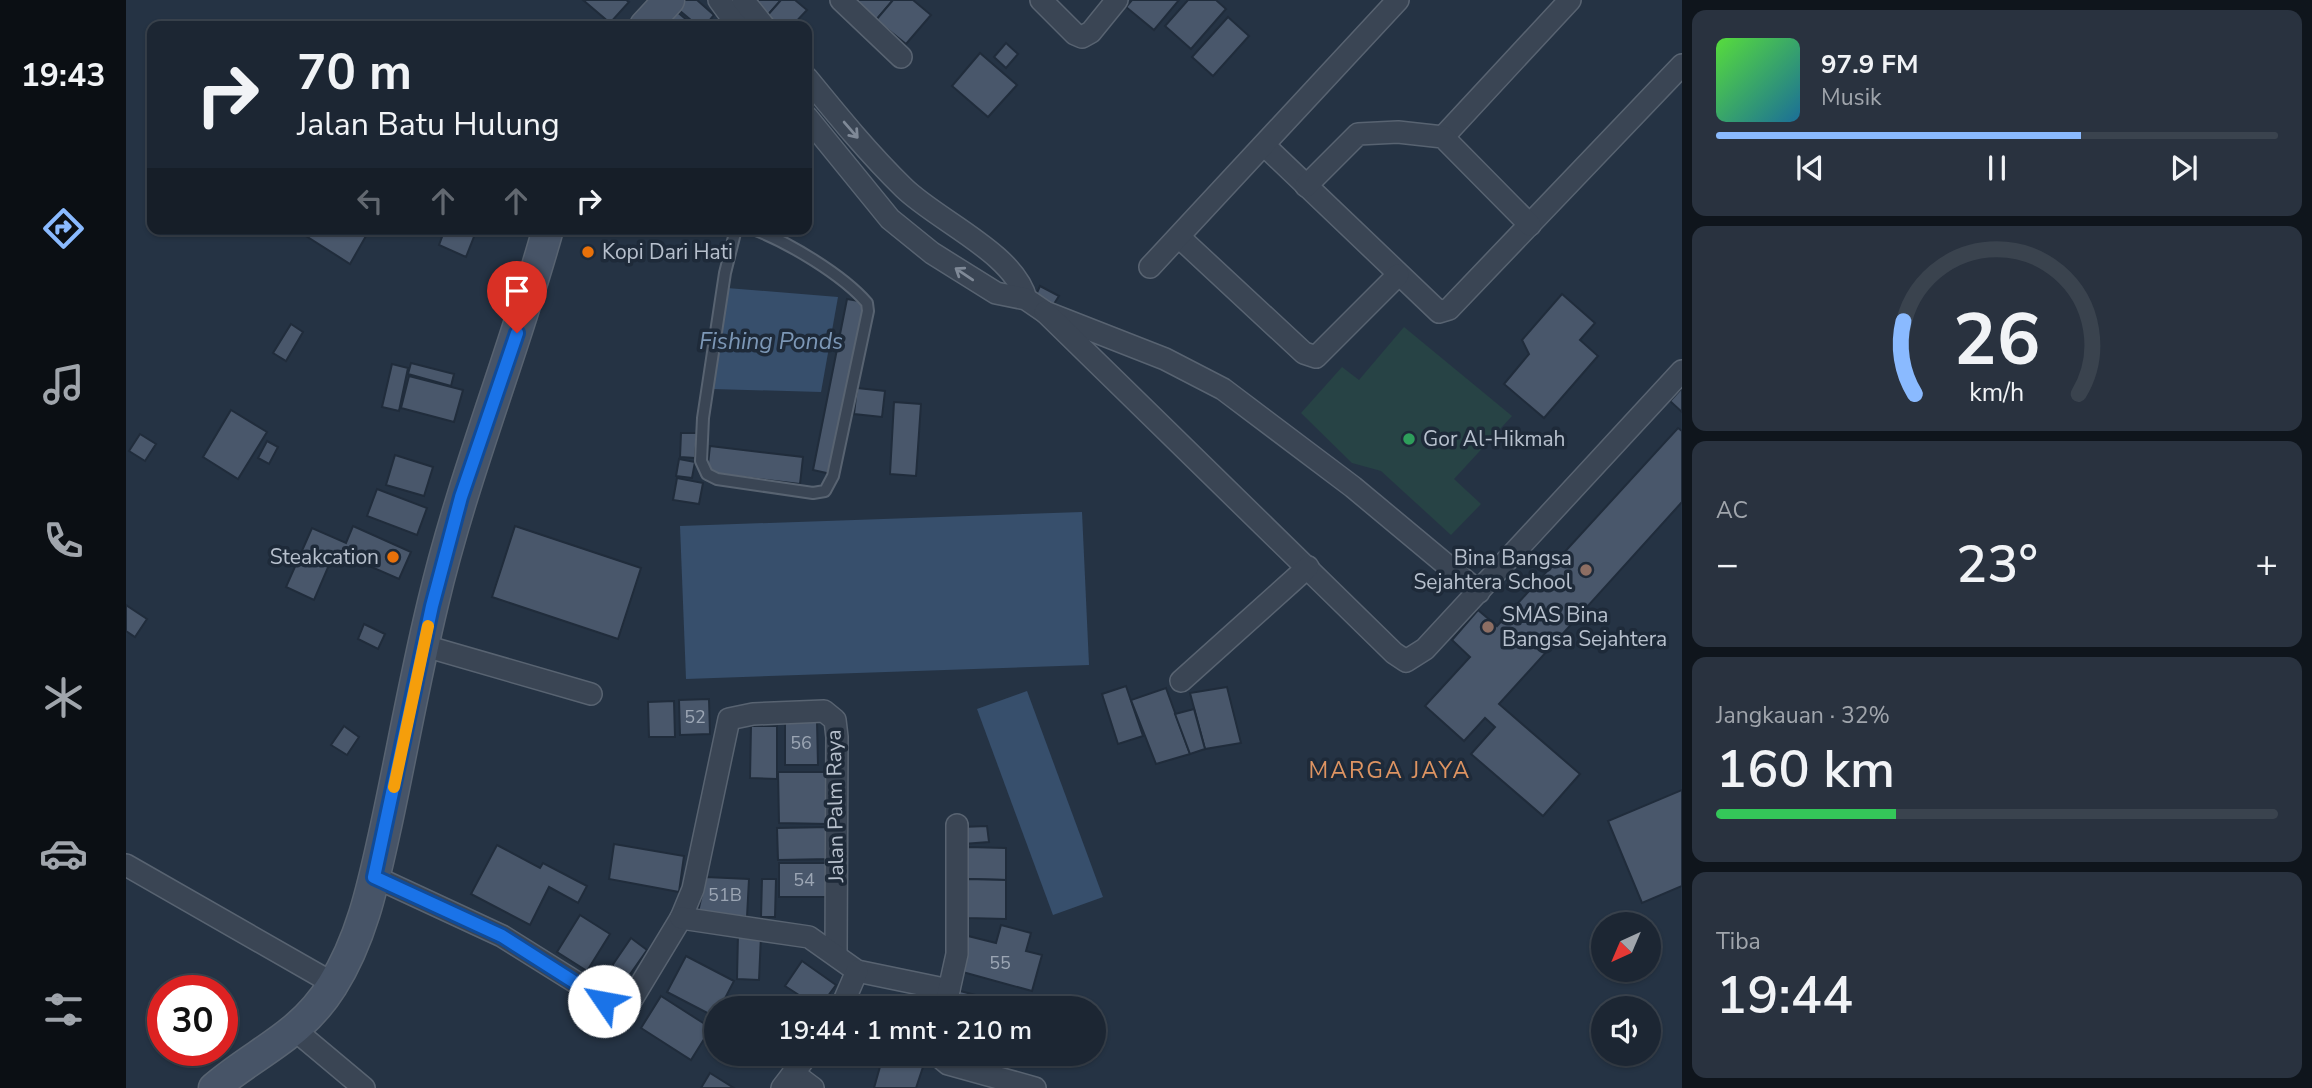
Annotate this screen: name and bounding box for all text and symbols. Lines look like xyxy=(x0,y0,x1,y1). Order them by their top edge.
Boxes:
text: 70 m xyxy=(297,39,412,106)
text: 97.9 FM xyxy=(1821,47,1918,82)
icon: right xyxy=(182,49,273,140)
text: 19:43 xyxy=(21,54,105,97)
text: Musik xyxy=(1821,82,1881,113)
text: Jalan Batu Hulung xyxy=(297,103,560,146)
one-way arrow xyxy=(842,121,858,139)
icon: previous xyxy=(1791,149,1829,187)
icon: pause xyxy=(1978,149,2016,187)
icon: next xyxy=(2165,149,2203,187)
icon: left xyxy=(351,182,389,220)
icon: ahead xyxy=(424,182,462,220)
icon: ahead xyxy=(497,182,535,220)
icon: right xyxy=(570,182,608,220)
icon: directions xyxy=(39,204,88,253)
place label: Kopi Dari Hati xyxy=(602,238,733,266)
marker: Kopi Dari Hati xyxy=(580,244,596,260)
pin xyxy=(487,261,547,333)
one-way arrow xyxy=(954,267,974,281)
icon: arrive xyxy=(498,272,536,310)
text: 26 xyxy=(1953,291,2041,391)
water label: Fishing Ponds xyxy=(699,326,843,357)
icon: music xyxy=(39,360,88,409)
text: km/h xyxy=(1969,376,2025,410)
place label: Gor Al-Hikmah xyxy=(1423,425,1566,453)
marker: Gor Al-Hikmah xyxy=(1401,431,1417,447)
text: AC xyxy=(1716,495,1748,526)
icon: phone xyxy=(39,516,88,565)
text: 23° xyxy=(1956,529,2038,600)
text: − xyxy=(1716,539,1739,590)
text: + xyxy=(2255,539,2278,590)
place label: Steakcation xyxy=(270,543,379,571)
place label: Bina Bangsa Sejahtera School xyxy=(1413,544,1573,596)
marker: Steakcation xyxy=(385,549,401,565)
marker: Bina Bangsa Sejahtera School xyxy=(1578,562,1594,578)
place label: SMAS Bina Bangsa Sejahtera xyxy=(1502,601,1667,653)
marker: SMAS Bina Bangsa Sejahtera xyxy=(1480,619,1496,635)
icon: climate xyxy=(39,673,88,722)
text: Jangkauan · 32% xyxy=(1716,700,1890,731)
house number: 52 xyxy=(684,705,706,729)
street label: Jalan Palm Raya xyxy=(820,729,850,884)
house number: 56 xyxy=(790,731,812,755)
text: 160 km xyxy=(1716,734,1895,805)
district label: MARGA JAYA xyxy=(1309,755,1471,786)
icon: car xyxy=(39,829,88,878)
house number: 54 xyxy=(793,868,815,892)
house number: 51B xyxy=(708,883,742,907)
north arrow xyxy=(1591,912,1661,982)
map controls xyxy=(1591,912,1661,1066)
text: Tiba xyxy=(1716,926,1761,957)
house number: 55 xyxy=(989,951,1011,975)
text: 19:44 xyxy=(1716,960,1853,1031)
position arrow xyxy=(567,964,641,1038)
speed limit sign: 30 xyxy=(147,975,238,1066)
icon: filters xyxy=(39,985,88,1034)
button: sound xyxy=(1591,996,1661,1066)
text: 19:44 · 1 mnt · 210 m xyxy=(778,1013,1032,1048)

